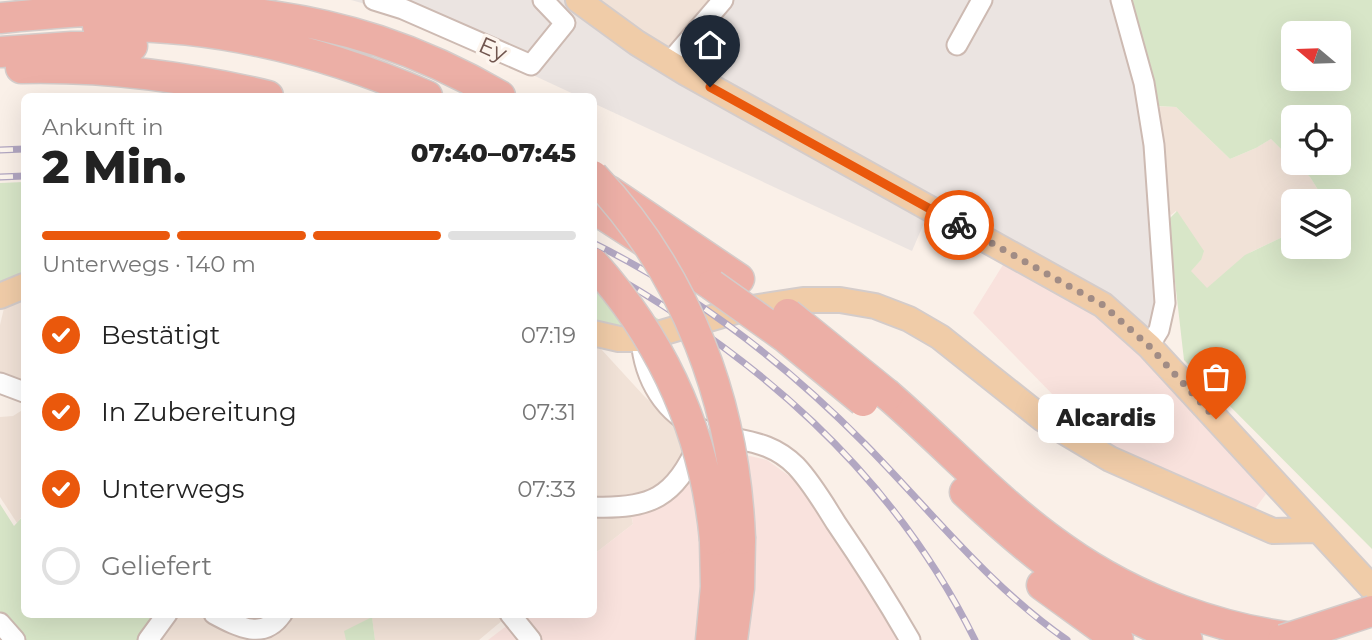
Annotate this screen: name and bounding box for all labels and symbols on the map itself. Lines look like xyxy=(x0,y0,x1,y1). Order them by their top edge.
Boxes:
pin xyxy=(680,15,740,87)
north arrow xyxy=(1281,21,1351,91)
street label: Ey xyxy=(475,31,512,68)
courier xyxy=(924,190,994,260)
pin xyxy=(1186,347,1246,419)
callout: Alcardis xyxy=(1038,394,1174,444)

